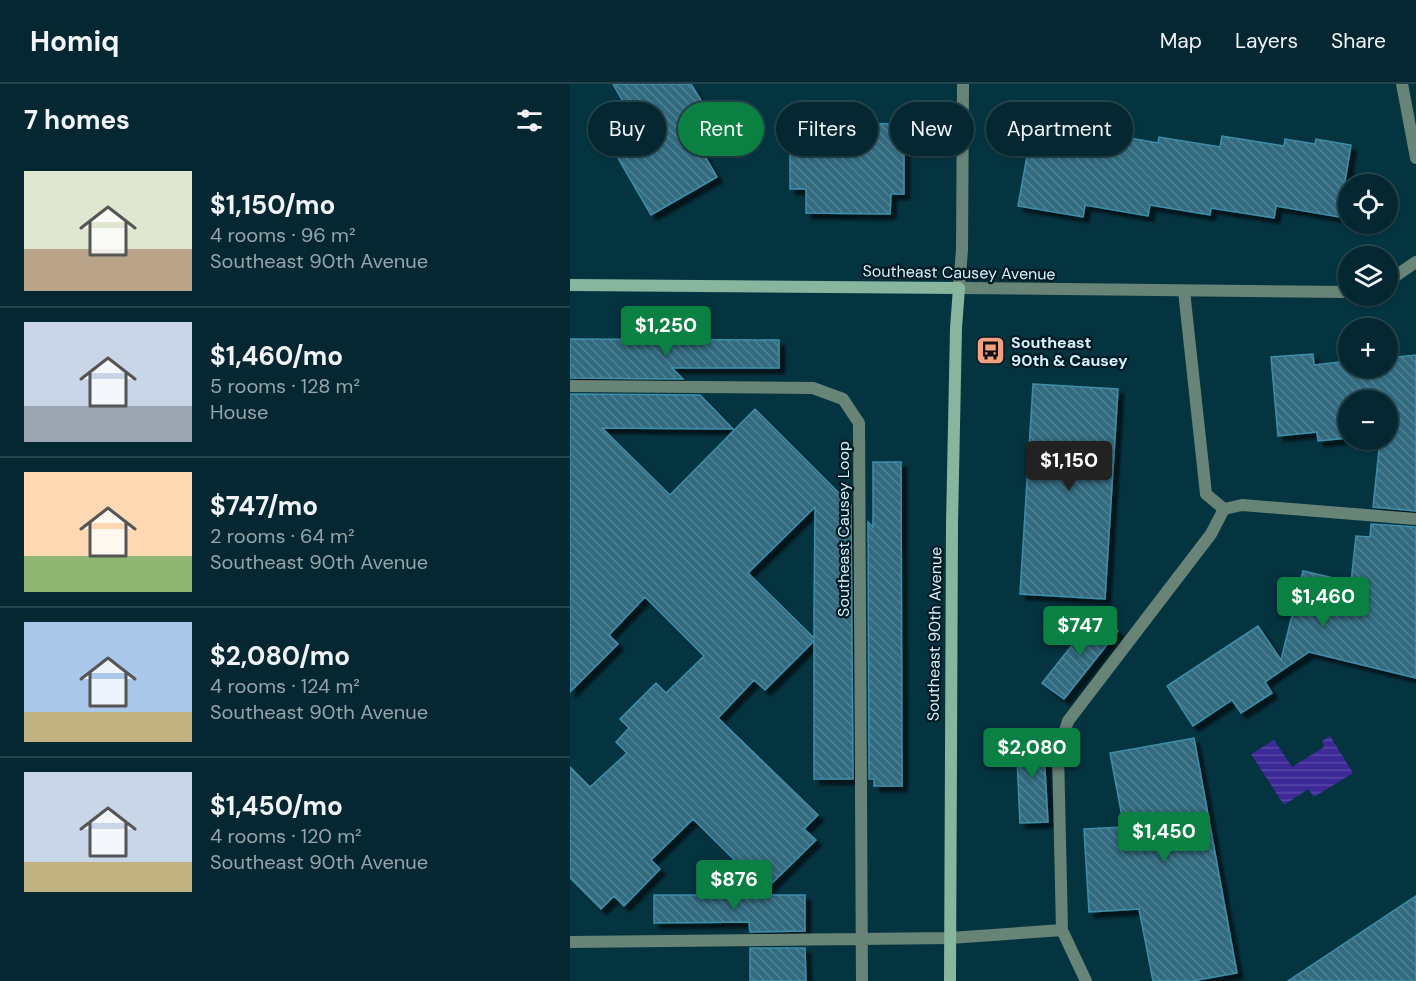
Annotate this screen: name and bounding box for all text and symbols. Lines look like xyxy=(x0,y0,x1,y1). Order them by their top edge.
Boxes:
text: Homiq xyxy=(30,23,119,60)
text: Map xyxy=(1160,27,1202,55)
text: Layers xyxy=(1235,27,1298,55)
text: Share xyxy=(1331,27,1386,55)
chip: Buy xyxy=(588,102,666,156)
chip: Rent xyxy=(678,102,764,156)
chip: Filters xyxy=(776,102,878,156)
chip: New xyxy=(890,102,974,156)
chip: Apartment xyxy=(986,102,1133,156)
text: 7 homes xyxy=(24,103,130,137)
icon: filters xyxy=(513,104,546,137)
map controls xyxy=(1338,174,1398,450)
button: locate xyxy=(1338,174,1398,234)
text: $1,150/mo xyxy=(210,188,335,222)
icon: home xyxy=(72,195,144,267)
text: 4 rooms · 96 m² xyxy=(210,222,356,248)
button: layers xyxy=(1338,246,1398,306)
text: Southeast 90th Avenue xyxy=(210,248,428,274)
street label: Southeast Causey Avenue xyxy=(862,260,1056,285)
pin: $1,250 xyxy=(617,306,715,357)
text: $1,250 xyxy=(635,312,697,338)
button: + xyxy=(1338,318,1398,378)
place label: Southeast 90th & Causey xyxy=(1011,332,1128,371)
bus stop icon: Southeast 90th & Causey xyxy=(974,335,1006,367)
text: $1,460/mo xyxy=(210,339,343,373)
icon: home xyxy=(72,346,144,418)
text: 5 rooms · 128 m² xyxy=(210,373,360,399)
button: − xyxy=(1338,390,1398,450)
text: House xyxy=(210,399,268,425)
street label: Southeast Causey Loop xyxy=(833,441,854,617)
pin: $1,150 xyxy=(1020,441,1118,492)
text: $1,150 xyxy=(1040,447,1098,473)
text: $747/mo xyxy=(210,489,318,523)
icon: home xyxy=(72,496,144,568)
text: 2 rooms · 64 m² xyxy=(210,523,354,549)
street label: Southeast 90th Avenue xyxy=(922,547,947,721)
text: Southeast 90th Avenue xyxy=(210,549,428,575)
pin: $1,460 xyxy=(1274,577,1372,628)
text: $1,460 xyxy=(1291,583,1355,609)
pin: $747 xyxy=(1044,606,1116,657)
text: $747 xyxy=(1057,612,1103,638)
text: $2,080/mo xyxy=(210,639,350,673)
icon: home xyxy=(72,646,144,718)
text: 4 rooms · 124 m² xyxy=(210,673,360,699)
text: Southeast 90th Avenue xyxy=(210,699,428,725)
pin: $2,080 xyxy=(983,728,1081,779)
text: $2,080 xyxy=(997,734,1067,760)
text: $1,450/mo xyxy=(210,789,343,823)
icon: home xyxy=(72,796,144,868)
pin: $1,450 xyxy=(1115,812,1213,863)
text: $1,450 xyxy=(1132,818,1196,844)
text: 4 rooms · 120 m² xyxy=(210,823,362,849)
text: Southeast 90th Avenue xyxy=(210,849,428,875)
pin: $876 xyxy=(698,860,770,911)
text: $876 xyxy=(710,866,758,892)

